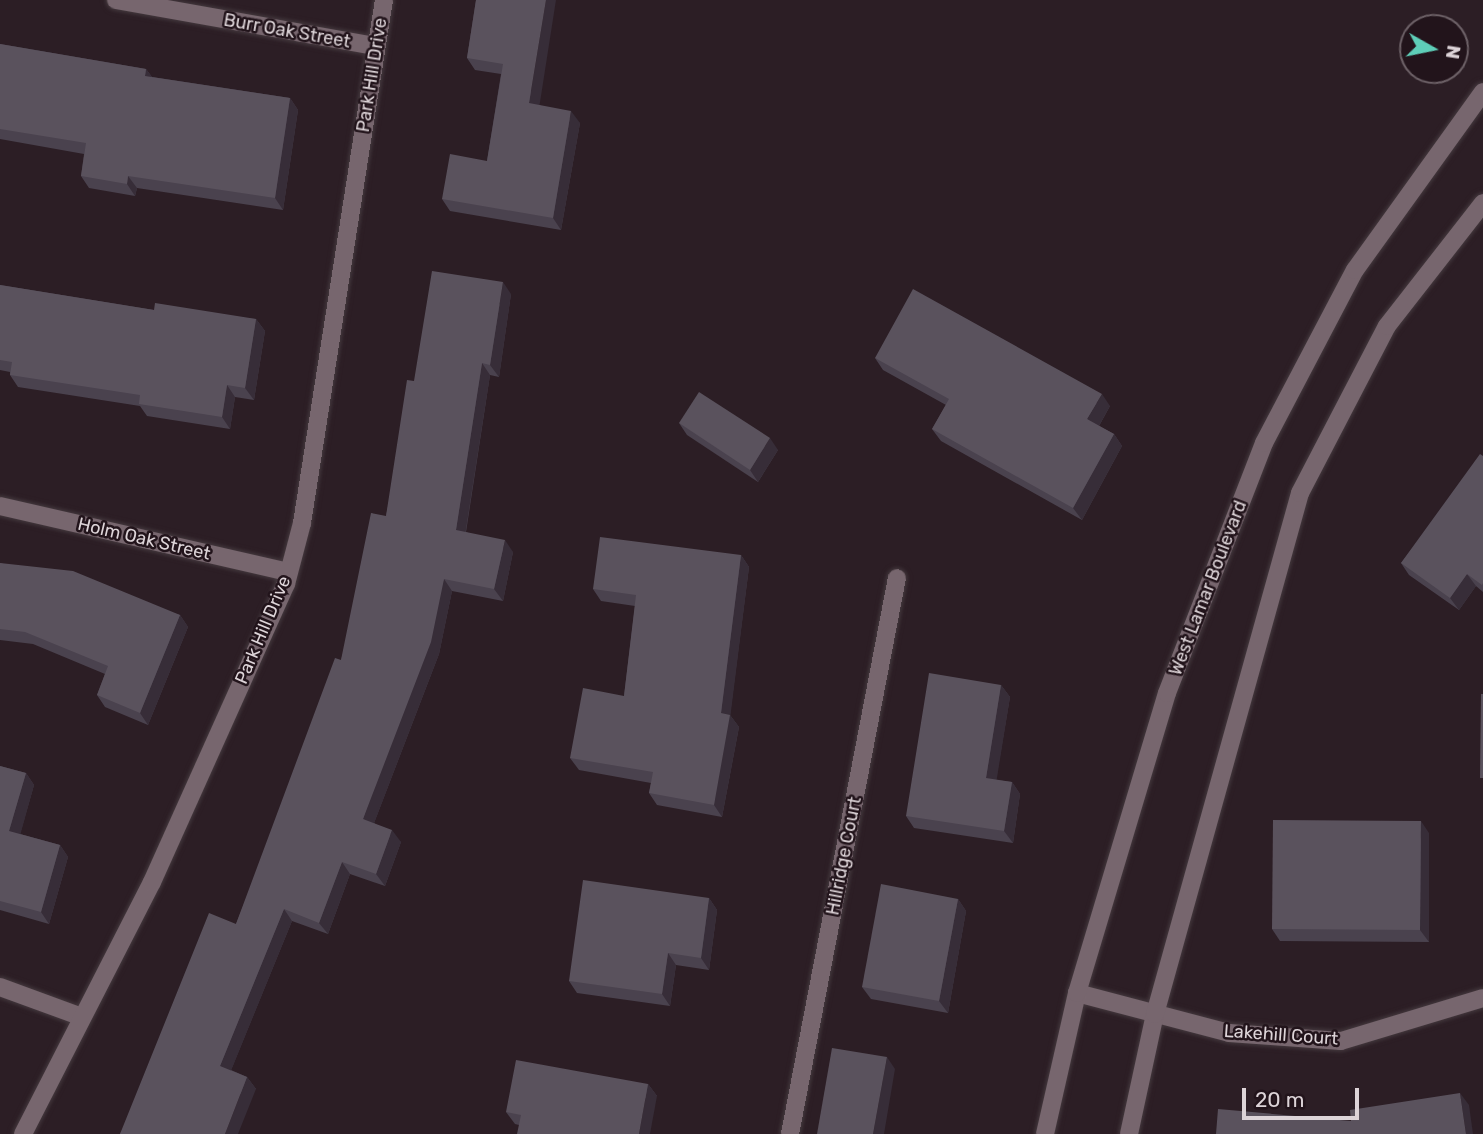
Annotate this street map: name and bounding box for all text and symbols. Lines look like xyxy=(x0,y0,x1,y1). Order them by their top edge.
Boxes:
street label: Burr Oak Street xyxy=(222,9,352,53)
north arrow xyxy=(1399,14,1469,84)
street label: Park Hill Drive xyxy=(352,16,392,134)
text: N xyxy=(1441,43,1466,61)
street label: West Lamar Boulevard xyxy=(1165,497,1251,679)
street label: Holm Oak Street xyxy=(75,513,213,565)
street label: Park Hill Drive xyxy=(230,573,296,687)
street label: Hillridge Court xyxy=(822,795,866,917)
street label: Lakehill Court xyxy=(1223,1020,1339,1050)
scale bar xyxy=(1245,1074,1362,1118)
text: 20 m xyxy=(1255,1087,1304,1112)

